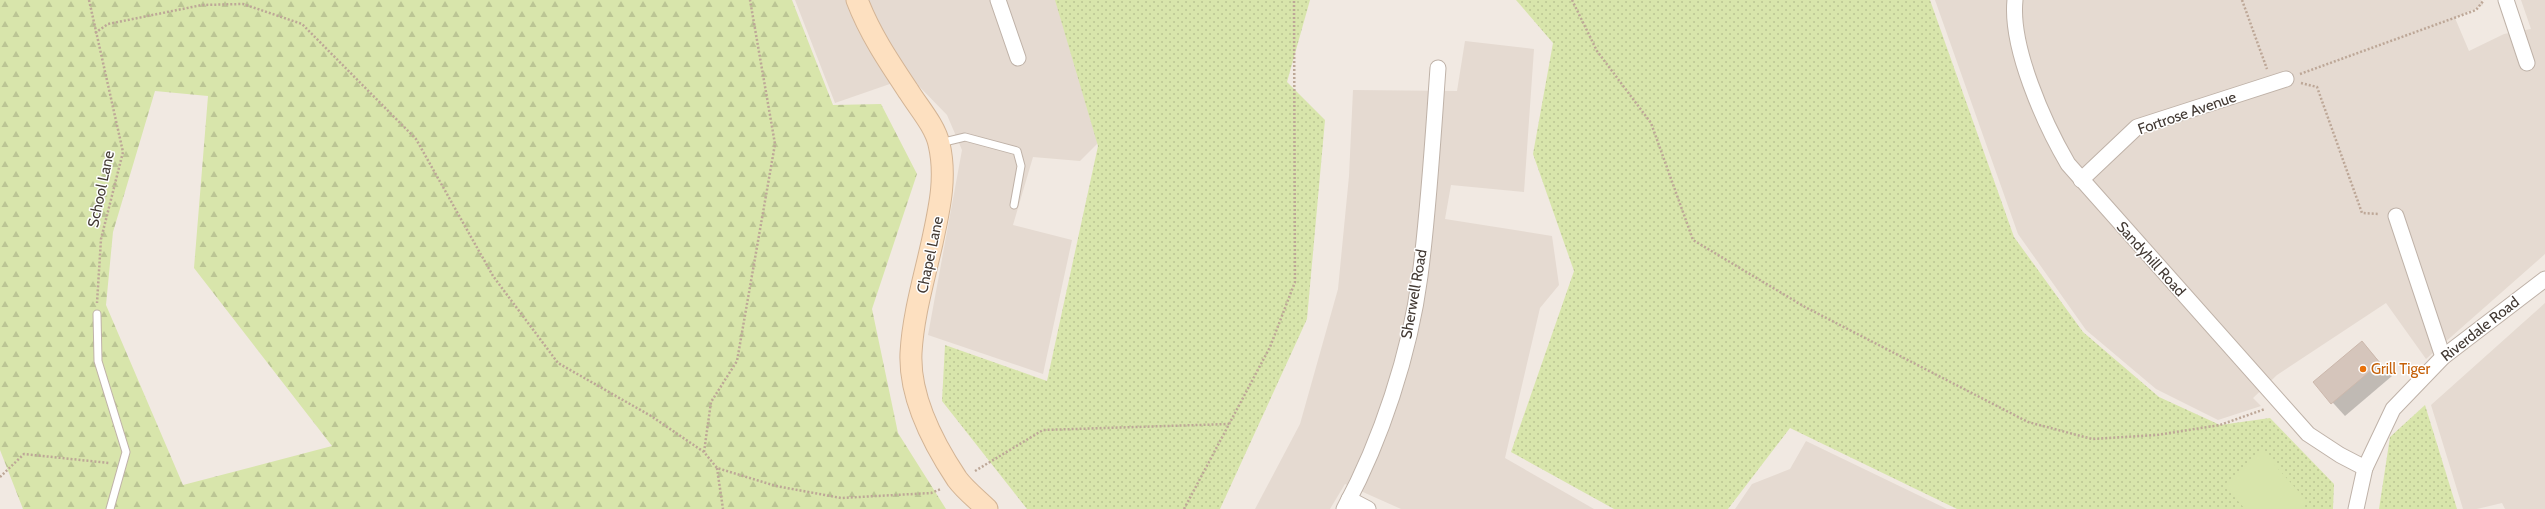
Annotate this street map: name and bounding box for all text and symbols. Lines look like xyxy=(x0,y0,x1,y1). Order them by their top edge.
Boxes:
street label: Fortrose Avenue xyxy=(2135,88,2239,138)
street label: School Lane xyxy=(84,149,118,229)
street label: Chapel Lane xyxy=(913,215,947,295)
street label: Sandyhill Road xyxy=(2113,218,2189,300)
street label: Sherwell Road xyxy=(1397,248,1431,340)
street label: Riverdale Road xyxy=(2437,293,2523,365)
place label: Grill Tiger xyxy=(2371,360,2431,378)
marker: Grill Tiger xyxy=(2358,364,2368,374)

